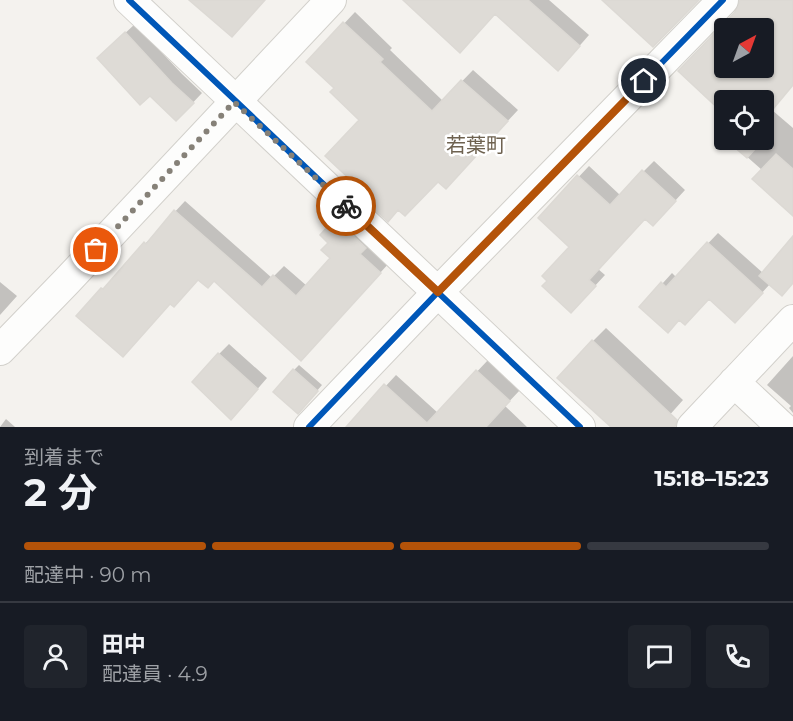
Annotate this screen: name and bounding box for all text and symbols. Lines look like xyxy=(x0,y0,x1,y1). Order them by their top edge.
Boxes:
north arrow xyxy=(714,18,774,78)
map controls xyxy=(714,18,774,150)
pin xyxy=(618,55,669,106)
icon: home xyxy=(627,64,660,97)
button: locate xyxy=(714,90,774,150)
district label: 若葉町 xyxy=(446,133,506,157)
courier xyxy=(316,176,376,236)
icon: bike xyxy=(330,190,363,223)
pin xyxy=(70,224,121,275)
icon: bag xyxy=(79,233,112,266)
text: 到着まで xyxy=(24,445,104,469)
text: 15:18–15:23 xyxy=(654,465,769,492)
text: 2 分 xyxy=(24,468,97,516)
text: 配達中 · 90 m xyxy=(24,563,151,587)
button: person xyxy=(24,625,87,688)
button: chat xyxy=(628,625,691,688)
button: phone xyxy=(706,625,769,688)
text: 田中 xyxy=(102,631,146,658)
text: 配達員 · 4.9 xyxy=(102,662,208,686)

